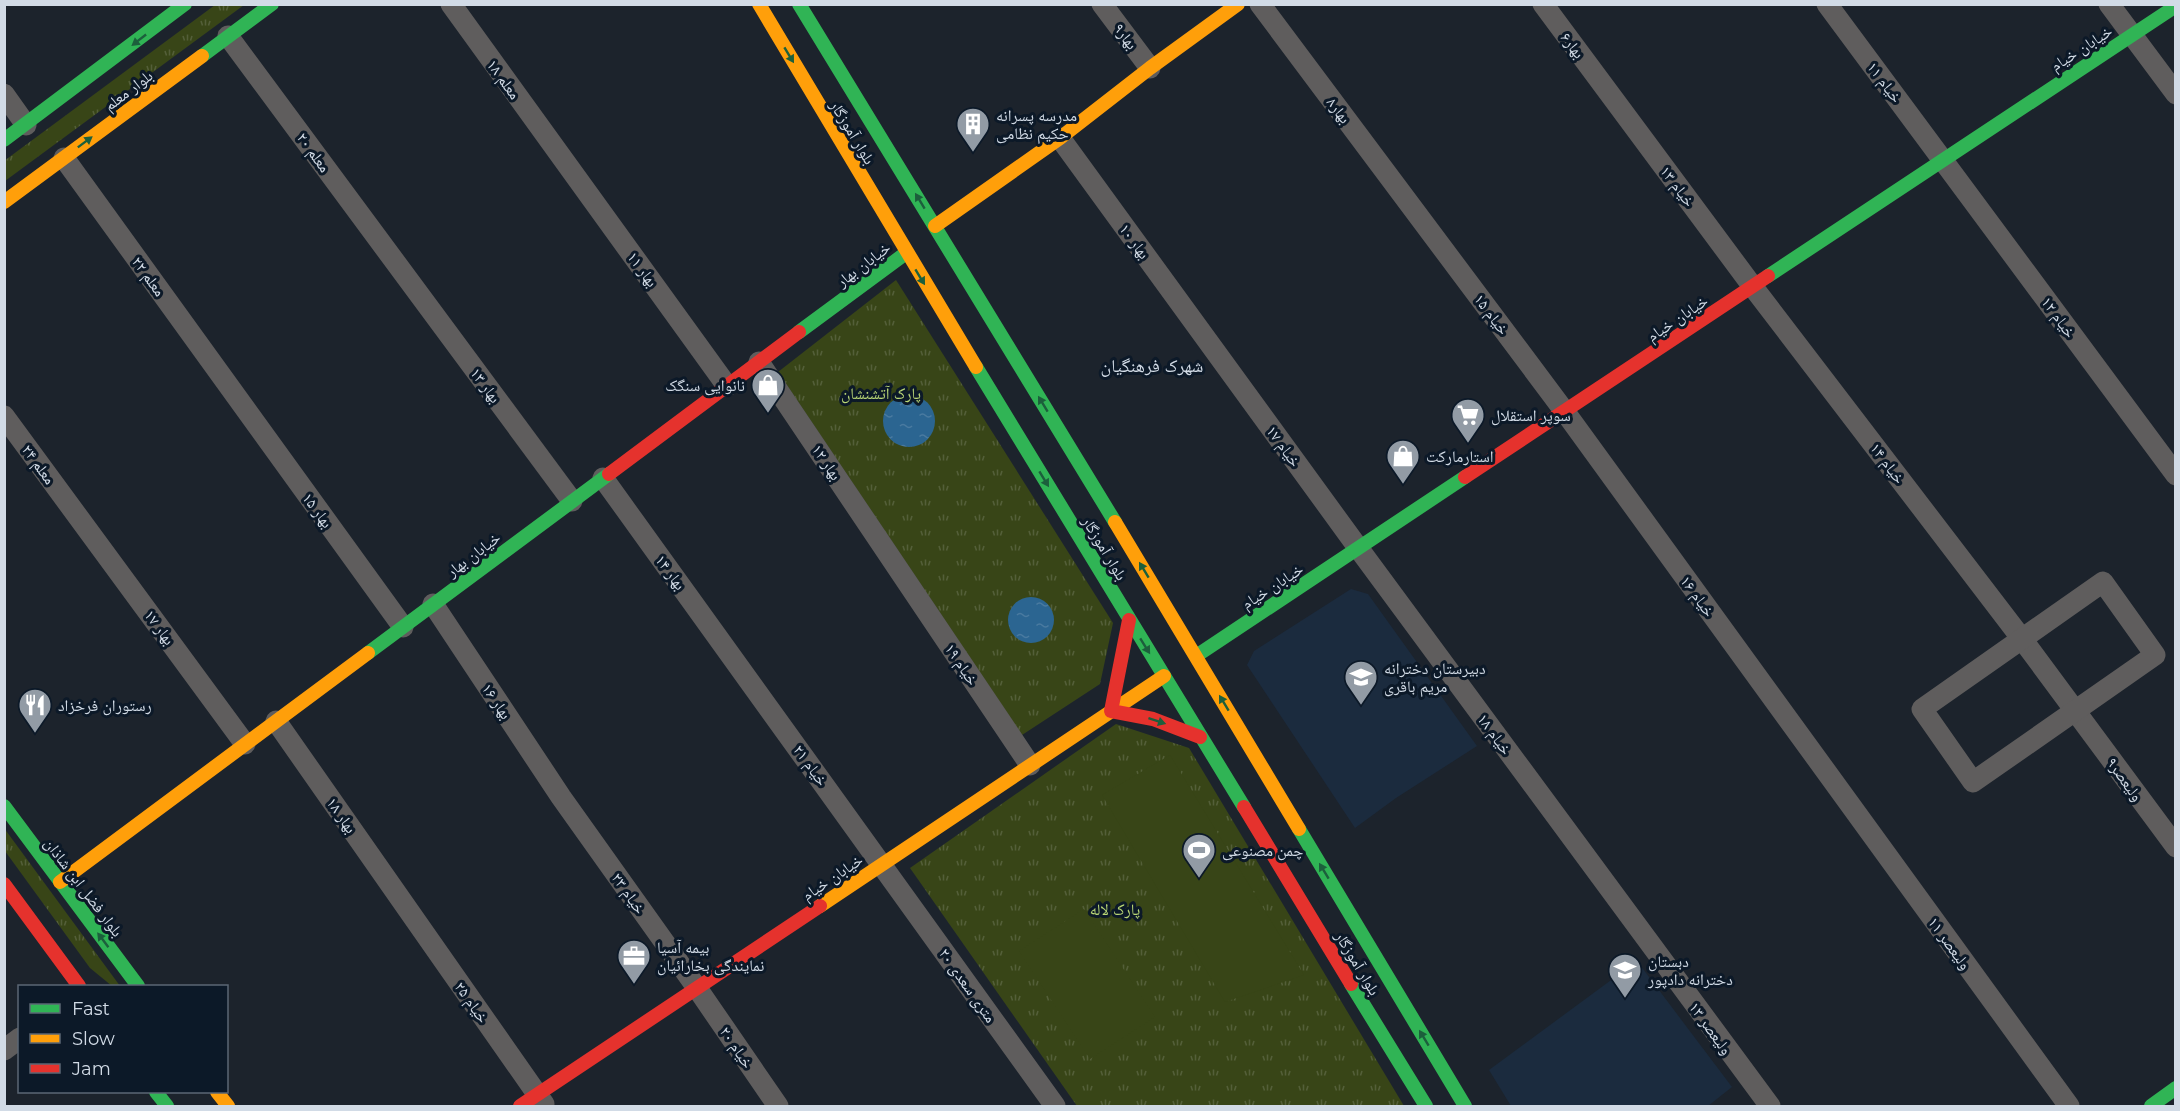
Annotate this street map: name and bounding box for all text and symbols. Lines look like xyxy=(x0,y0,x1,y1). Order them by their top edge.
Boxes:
street label: بهار۹ xyxy=(1110,19,1142,53)
street label: خیابان خیام xyxy=(2047,21,2116,76)
street label: بهار۶ xyxy=(1557,28,1589,62)
one-way arrow xyxy=(131,34,146,46)
one-way arrow xyxy=(783,47,794,63)
street label: معلم ۱۸ xyxy=(482,56,524,104)
street label: خیام ۱۱ xyxy=(1862,58,1906,107)
street label: بلوار معلم xyxy=(100,66,157,116)
street label: بهار۸ xyxy=(1323,93,1355,127)
street label: بلوار آموزگار xyxy=(825,96,879,168)
building icon: مدرسه پسرانه حکیم نظامی xyxy=(955,106,991,153)
place label: مدرسه پسرانه حکیم نظامی xyxy=(996,106,1077,144)
street label: معلم ۲۰ xyxy=(292,129,334,177)
one-way arrow xyxy=(78,137,93,149)
street label: خیام ۱۳ xyxy=(1655,162,1699,211)
one-way arrow xyxy=(914,193,925,209)
street label: بهار ۱۰ xyxy=(1115,220,1154,263)
street label: خیابان بهار xyxy=(832,238,895,292)
street label: بهار ۱۱ xyxy=(623,248,662,291)
street label: معلم ۲۲ xyxy=(127,253,169,301)
one-way arrow xyxy=(915,269,926,285)
street label: خیام ۱۵ xyxy=(1469,290,1513,339)
street label: خیابان خیام xyxy=(1643,291,1712,347)
street label: خیام ۱۲ xyxy=(2036,293,2080,342)
district label: شهرک فرهنگیان xyxy=(1101,355,1203,377)
street label: بهار ۱۳ xyxy=(466,364,505,407)
shop icon: نانوایی سنگک xyxy=(750,367,786,414)
place label: نانوایی سنگک xyxy=(665,376,745,396)
park label: پارک آتشنشان xyxy=(841,384,921,404)
one-way arrow xyxy=(1037,396,1048,412)
supermarket icon: سوپر استقلال xyxy=(1450,397,1486,444)
place label: سوپر استقلال xyxy=(1491,406,1571,426)
street label: خیام ۱۷ xyxy=(1261,422,1305,471)
shop icon: استارمارکت xyxy=(1385,438,1421,485)
street label: خیام ۱۴ xyxy=(1865,439,1909,488)
street label: معلم ۲۴ xyxy=(17,441,59,489)
street label: بهار ۱۲ xyxy=(808,441,845,484)
place label: استارمارکت xyxy=(1426,447,1494,466)
one-way arrow xyxy=(1038,471,1049,487)
street label: بهار ۱۵ xyxy=(298,489,337,532)
street label: بلوار آموزگار xyxy=(1077,512,1131,584)
street label: خیابان بهار xyxy=(442,528,505,582)
street label: بهار ۱۴ xyxy=(651,551,690,594)
street label: خیابان خیام xyxy=(1238,559,1307,614)
one-way arrow xyxy=(1139,561,1149,578)
street label: خیام ۱۶ xyxy=(1675,572,1719,621)
street label: بهار ۱۷ xyxy=(140,606,179,649)
one-way arrow xyxy=(1139,638,1150,654)
street label: خیام ۱۹ xyxy=(940,640,982,689)
school or university icon: دبیرستان دخترانه مریم باقری xyxy=(1343,659,1379,706)
place label: دبیرستان دخترانه مریم باقری xyxy=(1384,659,1486,697)
street label: بهار ۱۶ xyxy=(478,680,515,723)
restaurant icon: رستوران فرخزاد xyxy=(17,687,53,734)
one-way arrow xyxy=(1219,694,1229,711)
place label: رستوران فرخزاد xyxy=(58,696,152,716)
street label: خیام ۱۸ xyxy=(1472,710,1516,759)
one-way arrow xyxy=(1148,716,1166,726)
street label: خیام ۲۱ xyxy=(788,741,832,790)
street label: ولیعصر۹ xyxy=(2102,754,2147,805)
street label: بهار ۱۸ xyxy=(323,794,361,837)
sports icon: چمن مصنوعی xyxy=(1181,832,1217,879)
street label: بلوار فضل ابن شاذان xyxy=(39,834,127,941)
place label: چمن مصنوعی xyxy=(1222,841,1303,861)
street label: خیابان خیام xyxy=(798,850,867,906)
one-way arrow xyxy=(1319,862,1329,879)
street label: خیام ۲۳ xyxy=(607,869,650,918)
park label: پارک لاله xyxy=(1090,900,1140,919)
street label: ولیعصر ۱۱ xyxy=(1924,913,1975,973)
street label: بلوار آموزگار xyxy=(1330,927,1384,999)
one-way arrow xyxy=(97,932,109,948)
office icon: بیمه آسیا نمایندگی بخارائیان xyxy=(616,938,652,985)
place label: بیمه آسیا نمایندگی بخارائیان xyxy=(657,938,764,976)
street label: ۲۰ متری سعدی xyxy=(934,944,1000,1027)
school or university icon: دبستان دخترانه دادپور xyxy=(1607,952,1643,999)
place label: دبستان دخترانه دادپور xyxy=(1647,952,1733,989)
street label: خیام ۲۵ xyxy=(450,978,493,1027)
legend xyxy=(18,985,228,1093)
text: Fast xyxy=(72,998,110,1020)
street label: ولیعصر ۱۳ xyxy=(1685,998,1736,1058)
street label: خیام ۲۰ xyxy=(715,1023,757,1072)
text: Slow xyxy=(72,1028,115,1050)
one-way arrow xyxy=(1418,1030,1429,1046)
text: Jam xyxy=(71,1058,111,1080)

